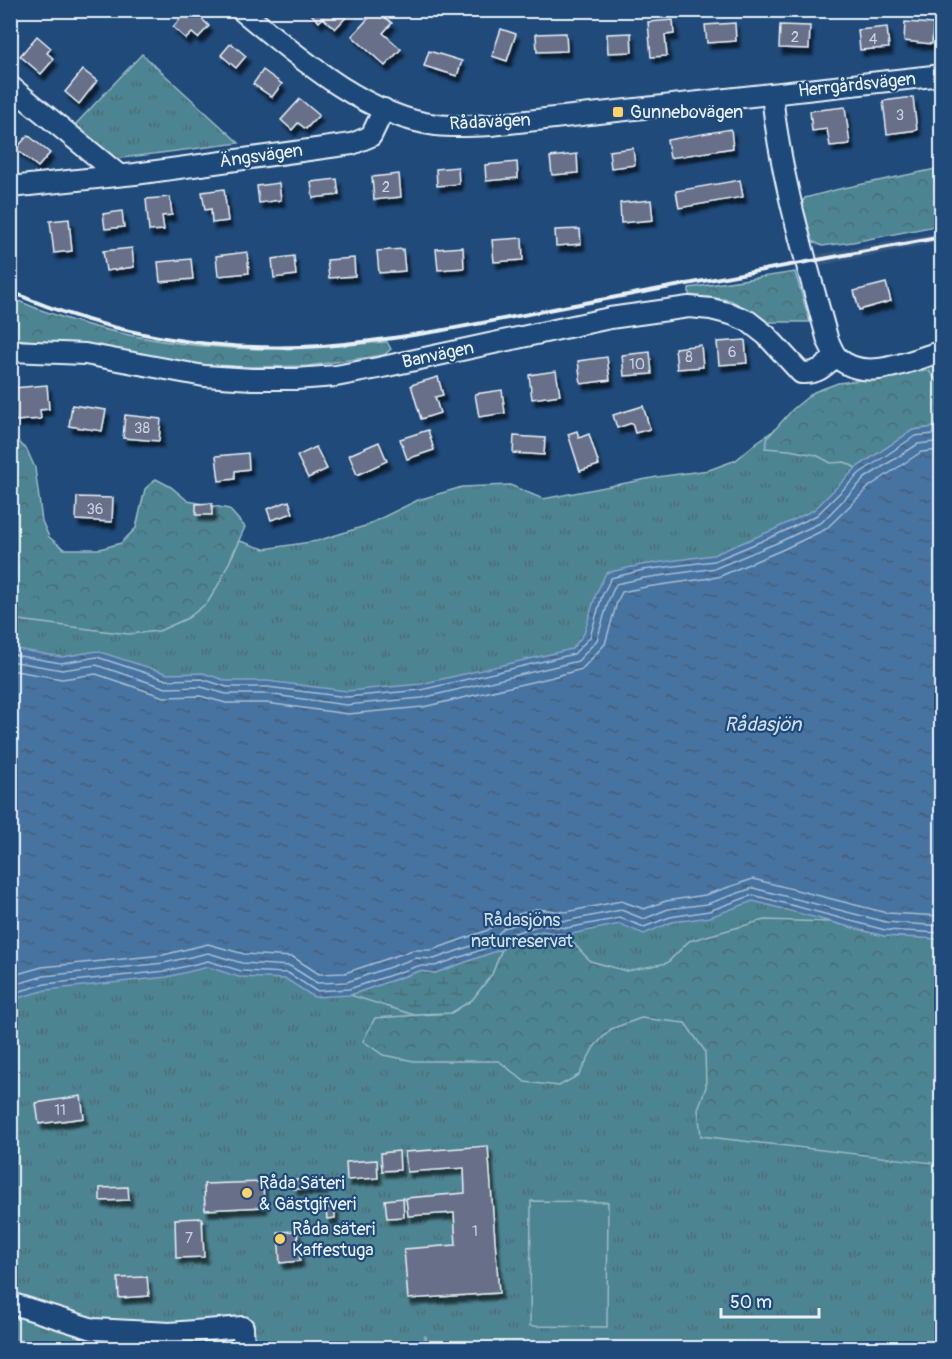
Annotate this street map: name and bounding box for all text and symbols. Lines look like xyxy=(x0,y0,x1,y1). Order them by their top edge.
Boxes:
house number: 2 xyxy=(791,28,799,47)
house number: 4 xyxy=(869,30,878,49)
street label: Herrgårdsvägen xyxy=(797,67,917,103)
place label: Gunnebovägen xyxy=(630,101,743,124)
marker: Gunnebovägen xyxy=(611,105,625,119)
house number: 3 xyxy=(896,106,904,125)
street label: Rådavägen xyxy=(449,108,531,136)
street label: Ängsvägen xyxy=(218,139,304,173)
house number: 2 xyxy=(382,178,390,197)
street label: Banvägen xyxy=(400,336,476,374)
house number: 6 xyxy=(728,343,736,362)
house number: 8 xyxy=(685,348,693,367)
house number: 10 xyxy=(629,355,645,374)
house number: 38 xyxy=(134,419,150,438)
house number: 36 xyxy=(86,500,104,519)
water label: Rådasjön xyxy=(725,712,803,737)
park label: Rådasjöns naturreservat xyxy=(471,909,574,953)
house number: 11 xyxy=(54,1101,66,1120)
place label: Råda Säteri & Gästgifveri xyxy=(259,1172,356,1216)
marker: Råda Säteri & Gästgifveri xyxy=(240,1186,254,1200)
place label: Råda säteri Kaffestuga xyxy=(292,1218,375,1262)
house number: 1 xyxy=(472,1222,478,1241)
house number: 7 xyxy=(185,1229,193,1248)
marker: Råda säteri Kaffestuga xyxy=(273,1232,287,1246)
scale bar xyxy=(721,1281,818,1319)
text: 50 m xyxy=(730,1291,772,1314)

